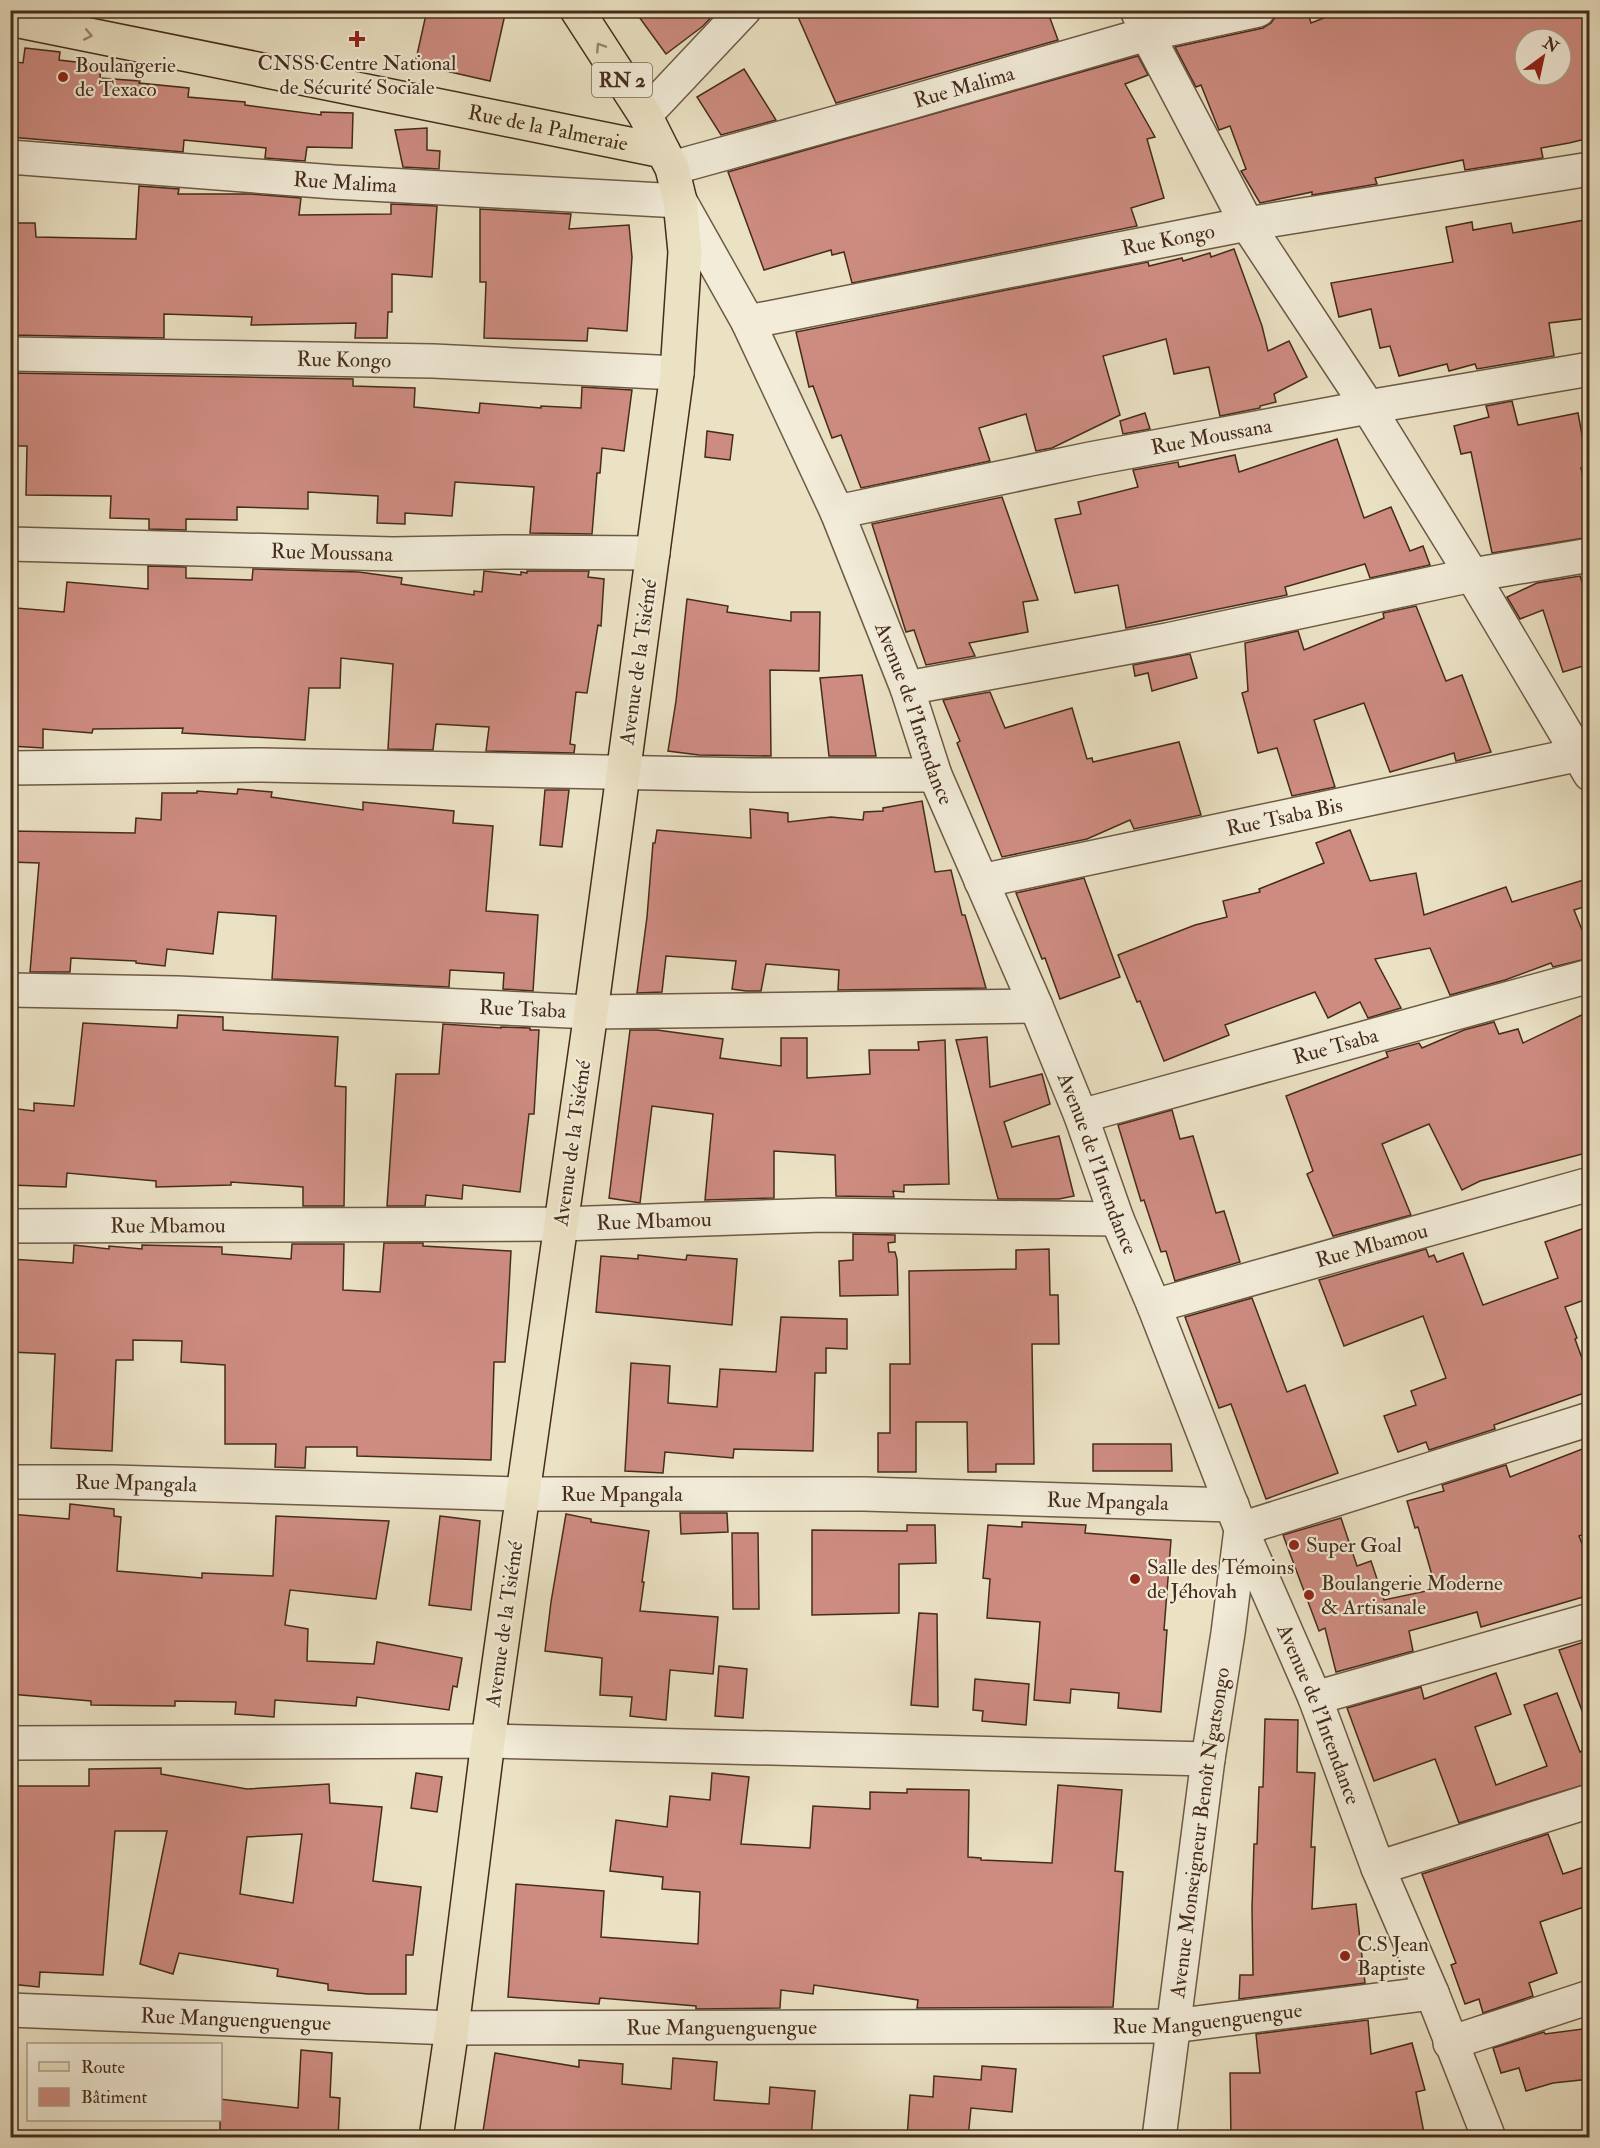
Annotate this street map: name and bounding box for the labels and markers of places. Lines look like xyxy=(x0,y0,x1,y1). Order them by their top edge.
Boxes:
marker: CNSS Centre National de Sécurité Sociale xyxy=(348,30,366,48)
place label: CNSS Centre National de Sécurité Sociale xyxy=(258,50,457,101)
place label: Boulangerie de Texaco xyxy=(75,52,176,103)
marker: Boulangerie de Texaco xyxy=(56,70,70,84)
place label: Super Goal xyxy=(1306,1532,1402,1559)
marker: Super Goal xyxy=(1287,1538,1301,1552)
place label: Salle des Témoins de Jéhovah xyxy=(1147,1554,1294,1605)
place label: Boulangerie Moderne & Artisanale xyxy=(1321,1570,1503,1621)
marker: Salle des Témoins de Jéhovah xyxy=(1128,1572,1142,1586)
marker: Boulangerie Moderne & Artisanale xyxy=(1302,1588,1316,1602)
place label: C.S Jean Baptiste xyxy=(1357,1931,1429,1982)
marker: C.S Jean Baptiste xyxy=(1338,1949,1352,1963)

